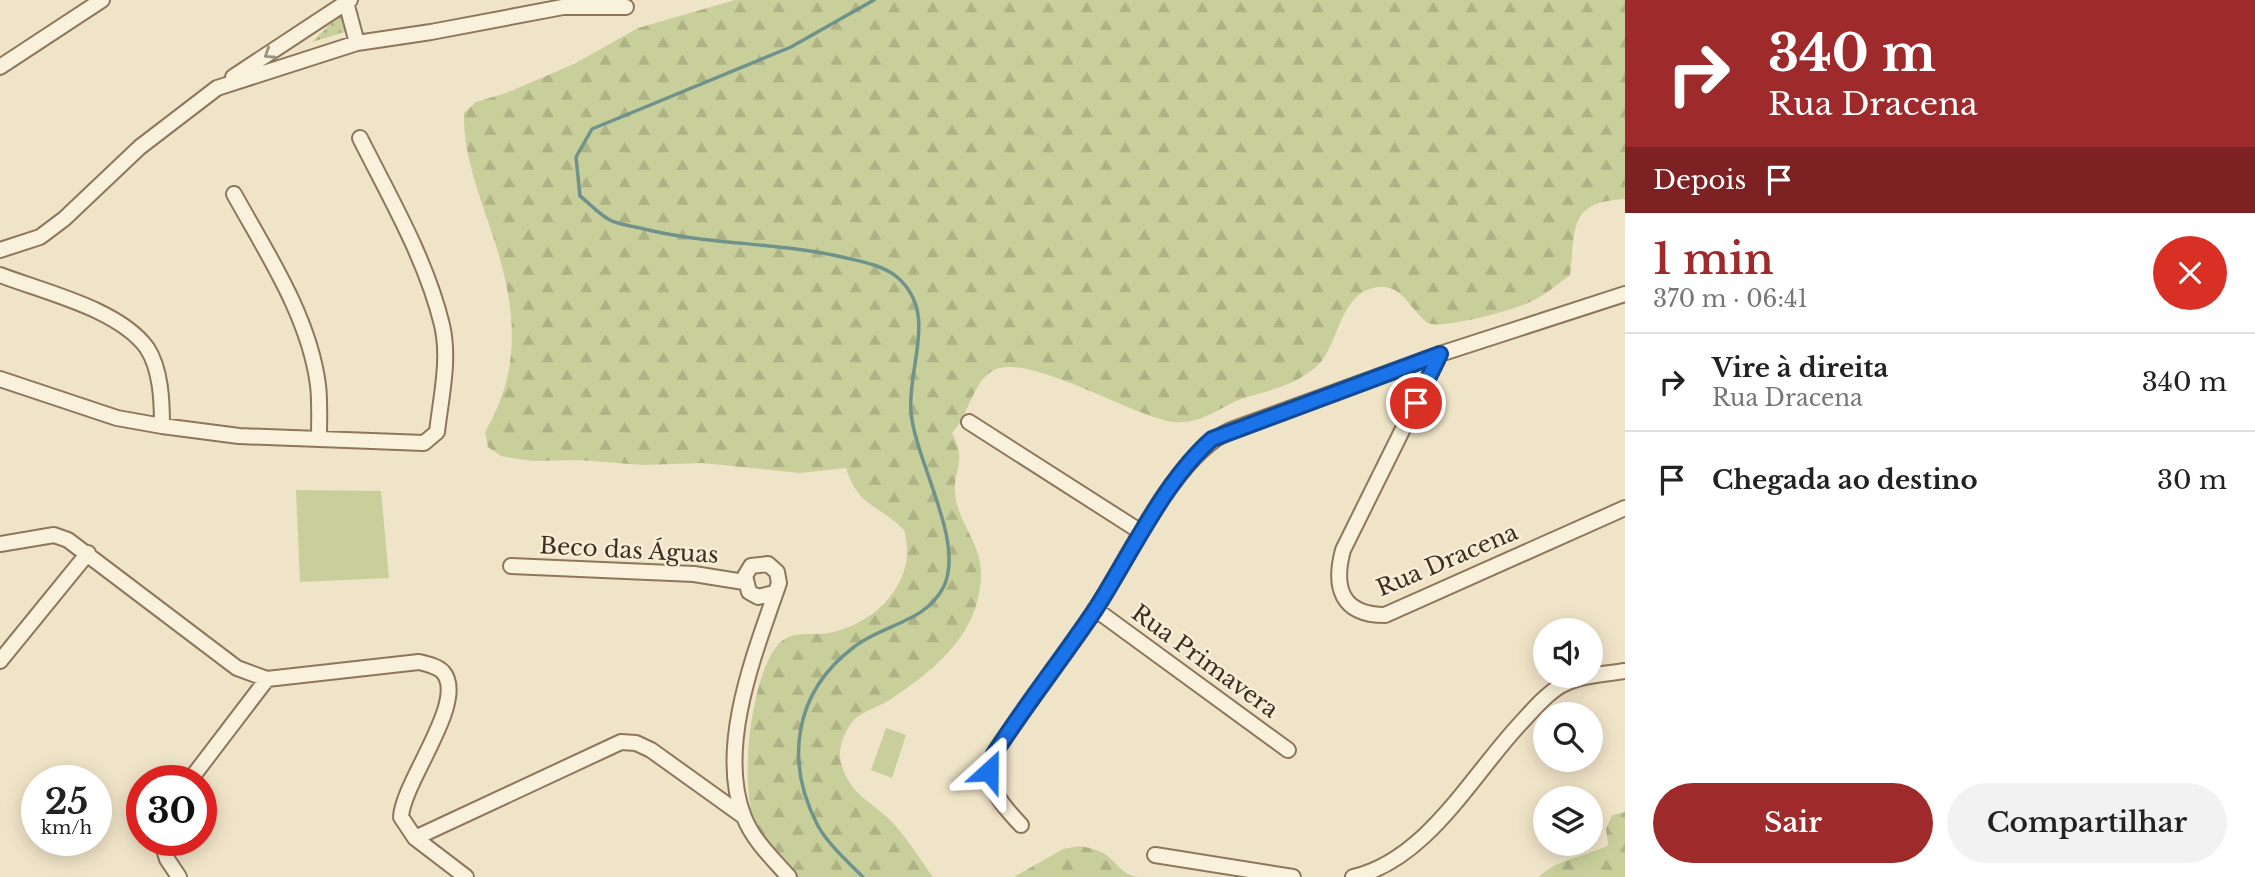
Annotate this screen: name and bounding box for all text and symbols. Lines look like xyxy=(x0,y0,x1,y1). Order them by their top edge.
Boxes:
text: 340 m xyxy=(1768,23,1936,84)
icon: right xyxy=(1653,28,1744,119)
one-way arrow xyxy=(264,46,277,59)
text: Rua Dracena xyxy=(1768,84,1978,124)
icon: arrive xyxy=(1760,161,1798,199)
text: Depois xyxy=(1653,164,1746,196)
text: 1 min xyxy=(1653,233,1774,285)
button: close xyxy=(2153,236,2227,310)
text: 370 m · 06:41 xyxy=(1653,285,1808,313)
text: Vire à direita xyxy=(1712,352,1888,384)
icon: right xyxy=(1653,363,1691,401)
text: 340 m xyxy=(2142,366,2227,398)
pin xyxy=(1386,373,1446,433)
icon: arrive xyxy=(1397,384,1435,422)
text: Rua Dracena xyxy=(1712,384,1863,412)
icon: arrive xyxy=(1653,461,1691,499)
text: Chegada ao destino xyxy=(1712,464,1978,496)
text: 30 m xyxy=(2157,464,2227,496)
street label: Rua Dracena xyxy=(1372,518,1522,602)
street label: Beco das Águas xyxy=(539,530,719,569)
street label: Rua Primavera xyxy=(1126,598,1284,724)
map controls xyxy=(1533,618,1603,856)
button: sound xyxy=(1533,618,1603,688)
button: search xyxy=(1533,702,1603,772)
position arrow xyxy=(952,734,1026,808)
speed limit sign: 30 xyxy=(126,765,217,856)
text: 25 xyxy=(45,780,88,823)
button: Sair xyxy=(1653,783,1933,863)
button: Compartilhar xyxy=(1947,783,2227,863)
button: layers xyxy=(1533,786,1603,856)
text: km/h xyxy=(41,817,92,839)

